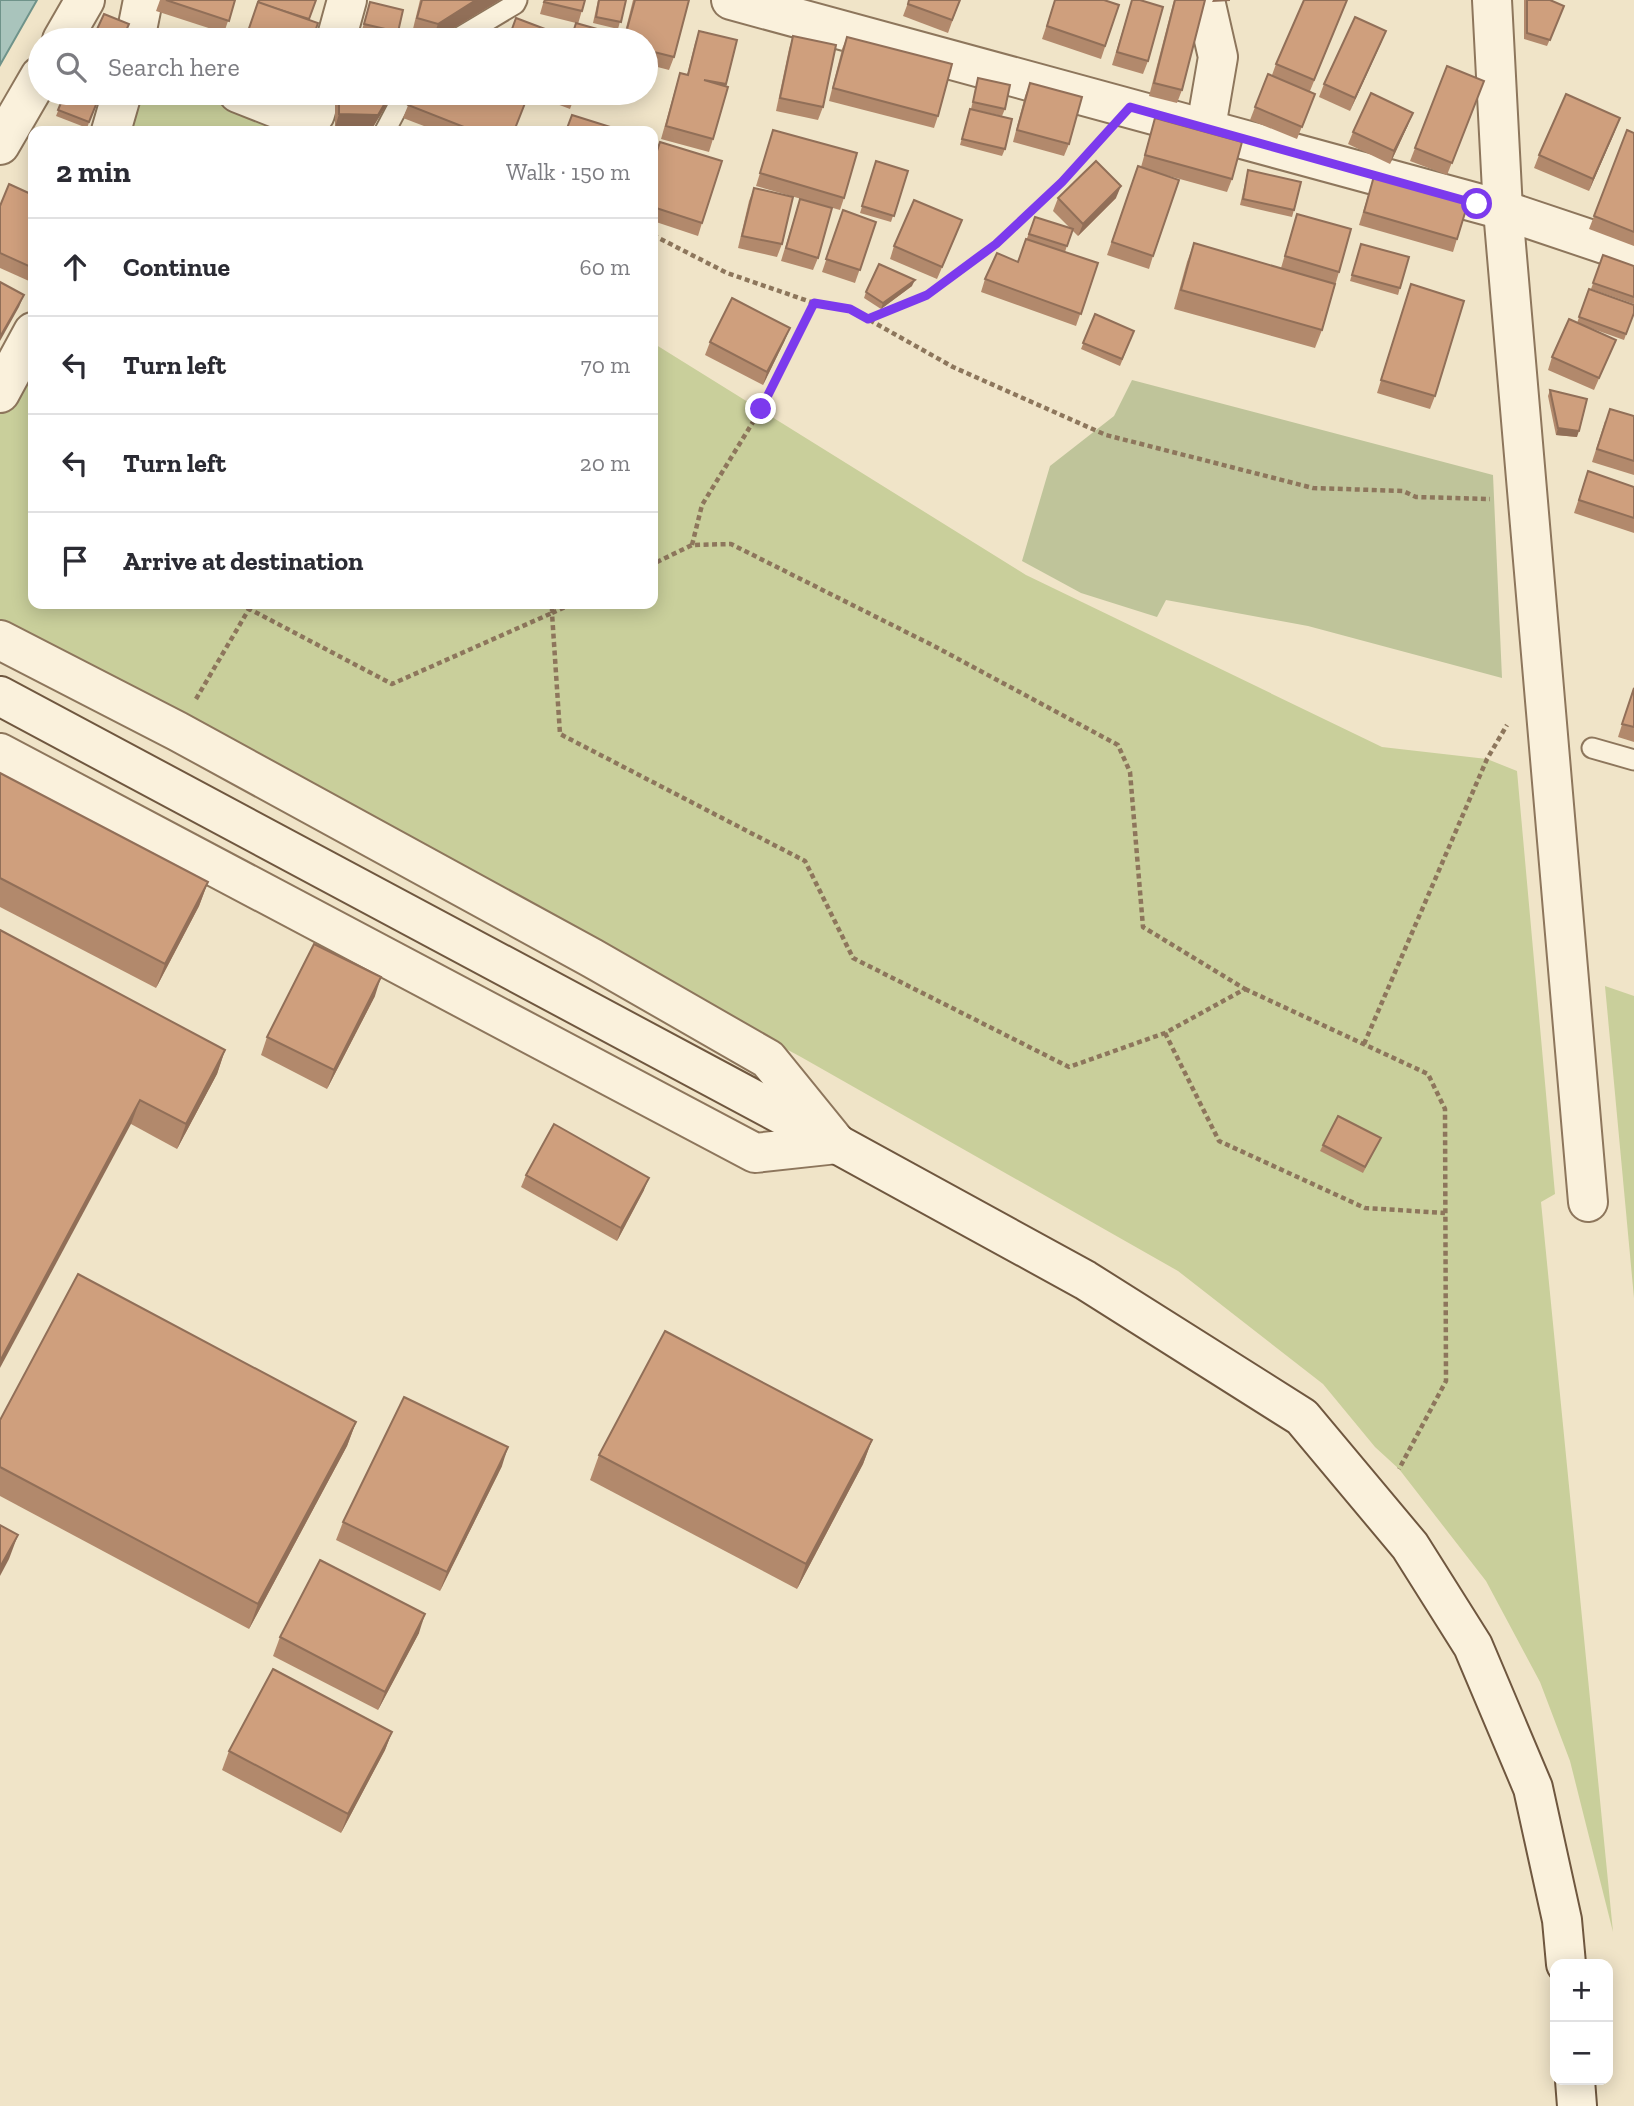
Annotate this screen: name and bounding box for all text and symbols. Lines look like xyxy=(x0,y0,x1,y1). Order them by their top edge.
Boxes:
search box xyxy=(28,28,658,105)
icon: search xyxy=(52,48,90,86)
text: Search here xyxy=(108,51,240,83)
text: 2 min xyxy=(56,154,131,190)
text: Walk · 150 m xyxy=(506,158,630,186)
route start xyxy=(1461,188,1492,219)
icon: ahead xyxy=(56,248,94,286)
text: Continue xyxy=(123,251,230,283)
text: 60 m xyxy=(579,253,630,281)
icon: left xyxy=(56,346,94,384)
text: Turn left xyxy=(123,349,226,381)
text: 70 m xyxy=(581,351,630,379)
route end xyxy=(745,393,776,424)
icon: left xyxy=(56,444,94,482)
text: Turn left xyxy=(123,447,226,479)
text: 20 m xyxy=(580,449,630,477)
icon: arrive xyxy=(56,542,94,580)
text: Arrive at destination xyxy=(123,545,363,577)
map controls xyxy=(1550,1959,1613,2085)
button: + xyxy=(1550,1959,1613,2022)
button: − xyxy=(1550,2022,1613,2085)

